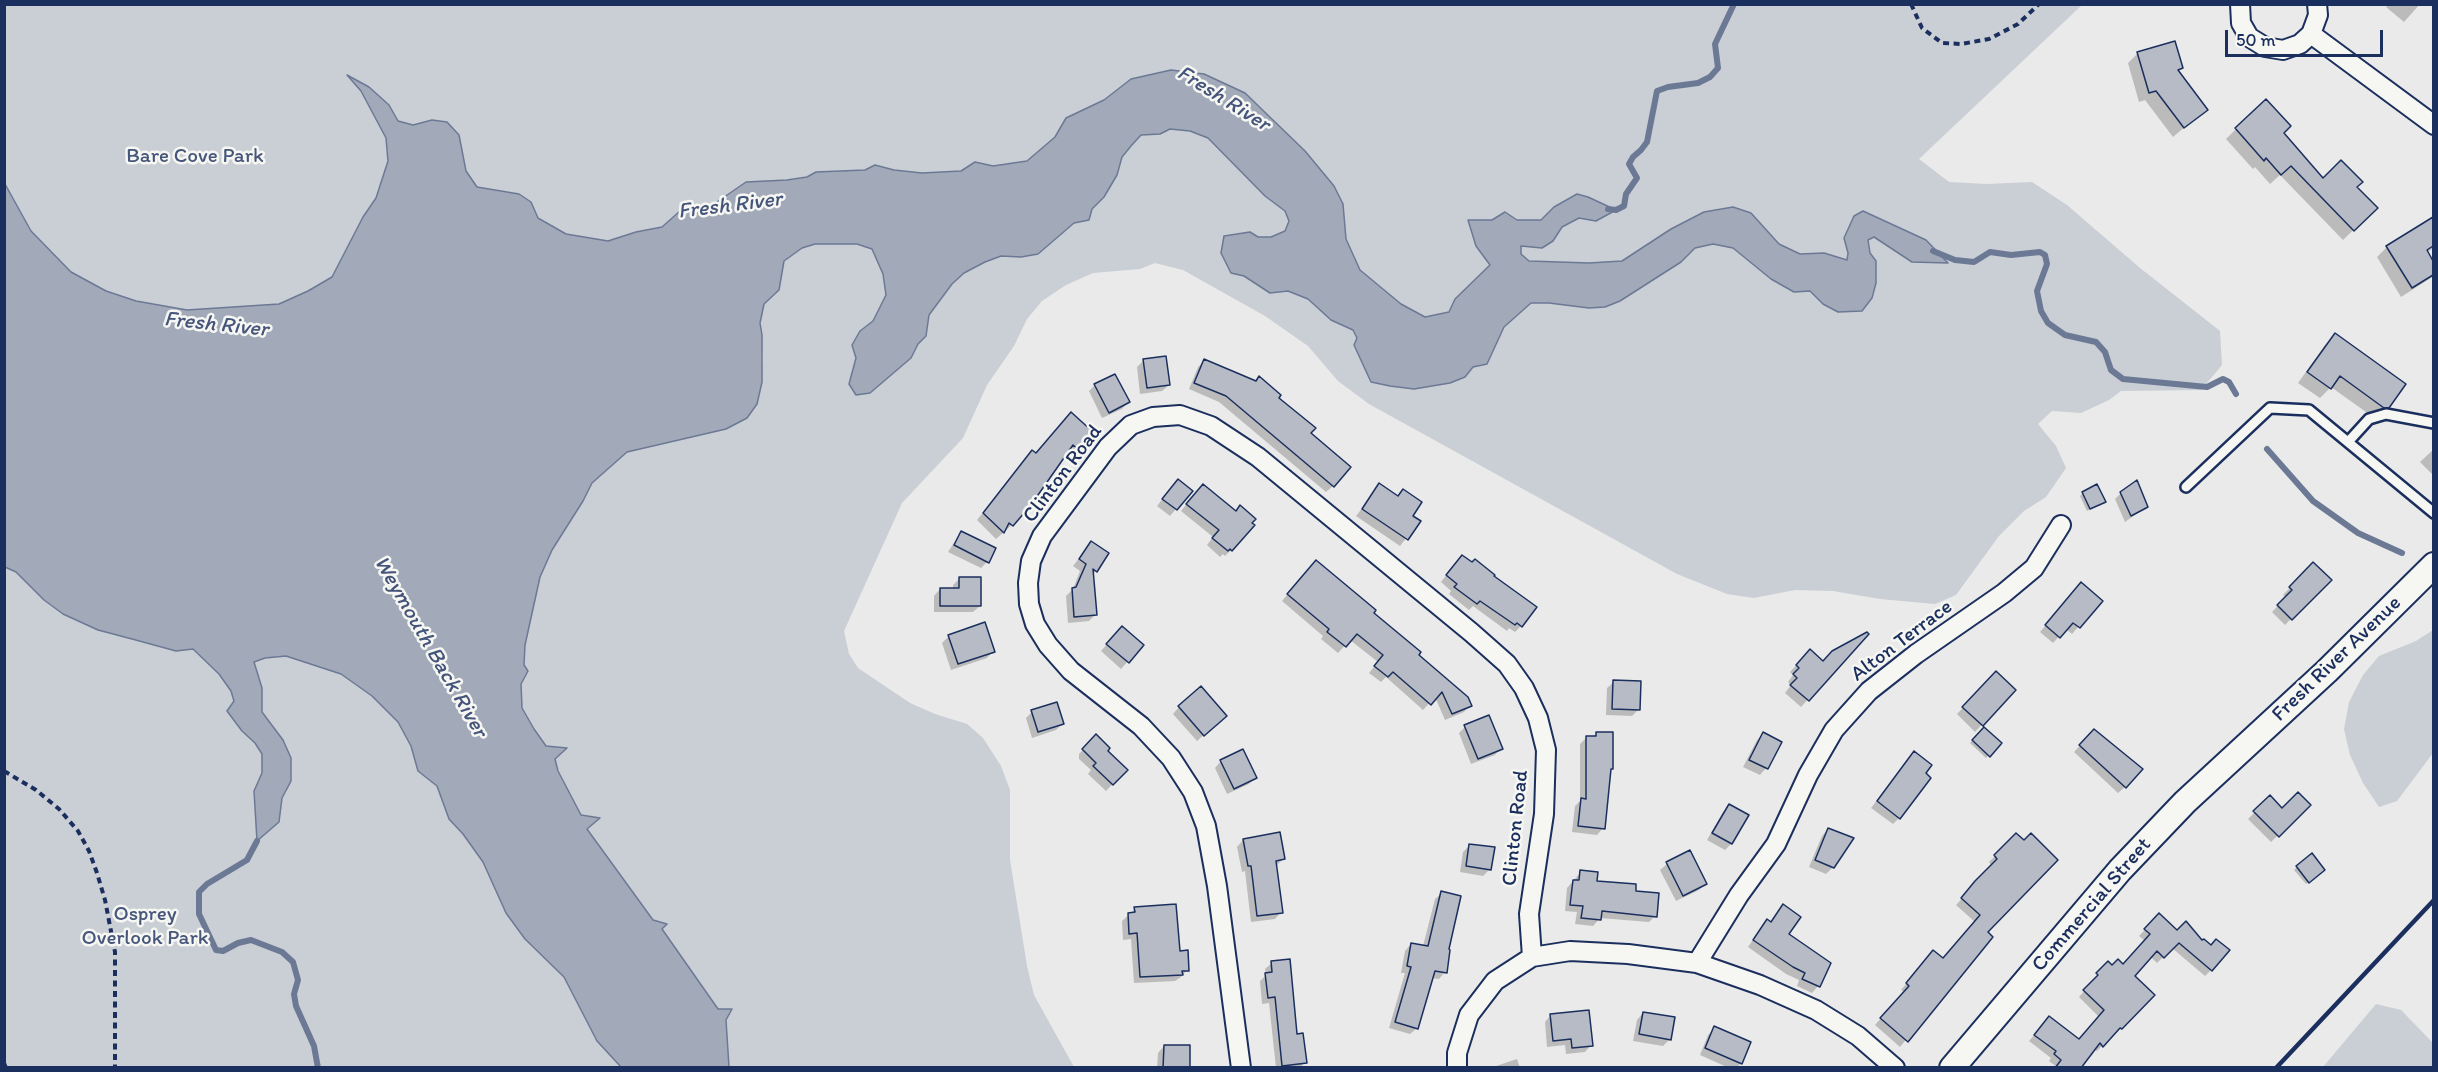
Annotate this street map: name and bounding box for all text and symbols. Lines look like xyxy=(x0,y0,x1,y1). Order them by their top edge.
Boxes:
scale bar xyxy=(2228,18,2386,56)
text: 50 m xyxy=(2236,29,2276,51)
water label: Fresh River xyxy=(1172,60,1274,138)
park label: Bare Cove Park xyxy=(126,144,264,170)
water label: Fresh River xyxy=(676,187,784,225)
water label: Fresh River xyxy=(163,306,269,344)
street label: Clinton Road xyxy=(1018,420,1108,528)
water label: Weymouth Back River xyxy=(367,552,493,742)
street label: Fresh River Avenue xyxy=(2267,591,2407,727)
street label: Alton Terrace xyxy=(1846,595,1958,687)
street label: Clinton Road xyxy=(1497,769,1535,887)
street label: Commercial Street xyxy=(2027,833,2157,977)
park label: Osprey Overlook Park xyxy=(81,902,209,952)

